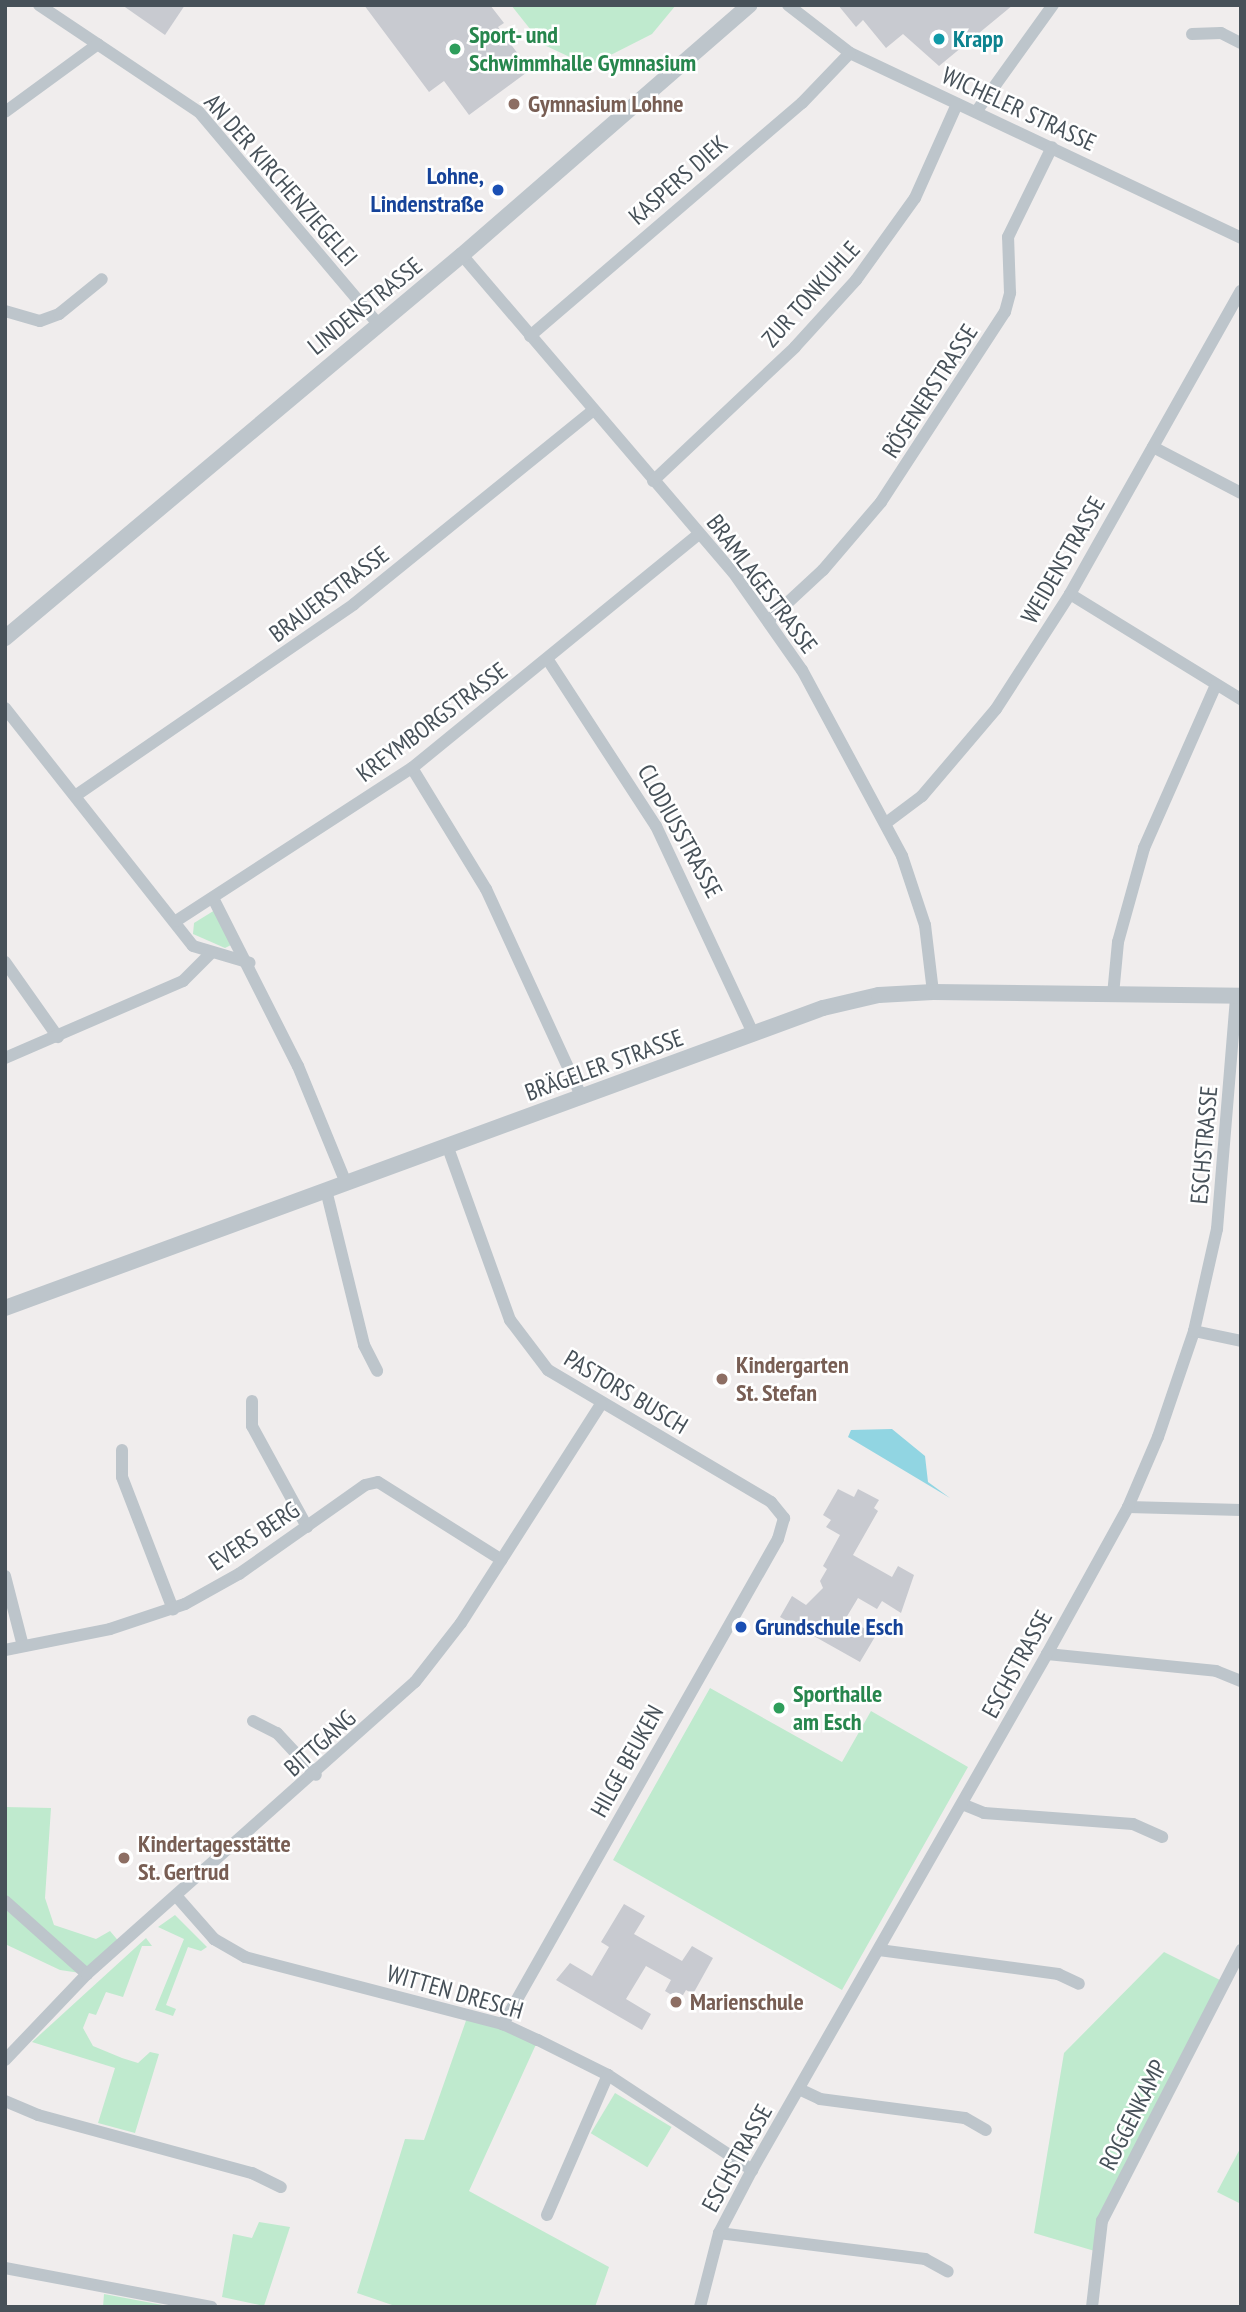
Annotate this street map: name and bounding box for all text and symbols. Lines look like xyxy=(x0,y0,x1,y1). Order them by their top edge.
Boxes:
place label: Sport- und Schwimmhalle Gymnasium xyxy=(469,21,696,77)
place label: Krapp xyxy=(953,25,1004,53)
marker: Krapp xyxy=(931,31,947,47)
marker: Sport- und Schwimmhalle Gymnasium xyxy=(447,41,463,57)
street label: WICHELER STRASSE xyxy=(937,61,1101,157)
street label: AN DER KIRCHENZIEGELEI xyxy=(198,88,364,272)
place label: Gymnasium Lohne xyxy=(528,90,684,118)
marker: Gymnasium Lohne xyxy=(506,96,522,112)
street label: KASPERS DIEK xyxy=(623,129,733,231)
place label: Lohne, Lindenstraße xyxy=(370,162,484,218)
marker: Lohne, Lindenstraße xyxy=(490,182,506,198)
street label: ZUR TONKUHLE xyxy=(756,235,866,353)
street label: LINDENSTRASSE xyxy=(302,251,428,361)
street label: RÖSENERSTRASSE xyxy=(876,319,984,463)
street label: WEIDENSTRASSE xyxy=(1015,491,1111,629)
street label: BRAMLAGESTRASSE xyxy=(701,509,823,659)
street label: BRAUERSTRASSE xyxy=(264,540,394,648)
street label: KREYMBORGSTRASSE xyxy=(351,656,513,788)
street label: CLODIUSSTRASSE xyxy=(632,759,728,903)
street label: BRÄGELER STRASSE xyxy=(521,1023,687,1107)
street label: ESCHSTRASSE xyxy=(1184,1085,1224,1205)
street label: PASTORS BUSCH xyxy=(559,1344,693,1440)
place label: Kindergarten St. Stefan xyxy=(736,1351,849,1407)
marker: Kindergarten St. Stefan xyxy=(714,1371,730,1387)
street label: EVERS BERG xyxy=(203,1495,305,1577)
street label: ESCHSTRASSE xyxy=(976,1605,1058,1723)
place label: Grundschule Esch xyxy=(755,1613,903,1641)
marker: Grundschule Esch xyxy=(733,1619,749,1635)
place label: Sporthalle am Esch xyxy=(793,1680,882,1736)
street label: HILGE BEUKEN xyxy=(584,1700,670,1822)
marker: Sporthalle am Esch xyxy=(771,1700,787,1716)
street label: BITTGANG xyxy=(278,1704,362,1782)
place label: Kindertagesstätte St. Gertrud xyxy=(138,1830,291,1886)
marker: Kindertagesstätte St. Gertrud xyxy=(116,1850,132,1866)
street label: WITTEN DRESCH xyxy=(384,1959,526,2025)
place label: Marienschule xyxy=(690,1988,804,2016)
marker: Marienschule xyxy=(668,1994,684,2010)
street label: ROGGENKAMP xyxy=(1093,2055,1173,2175)
street label: ESCHSTRASSE xyxy=(696,2099,778,2217)

